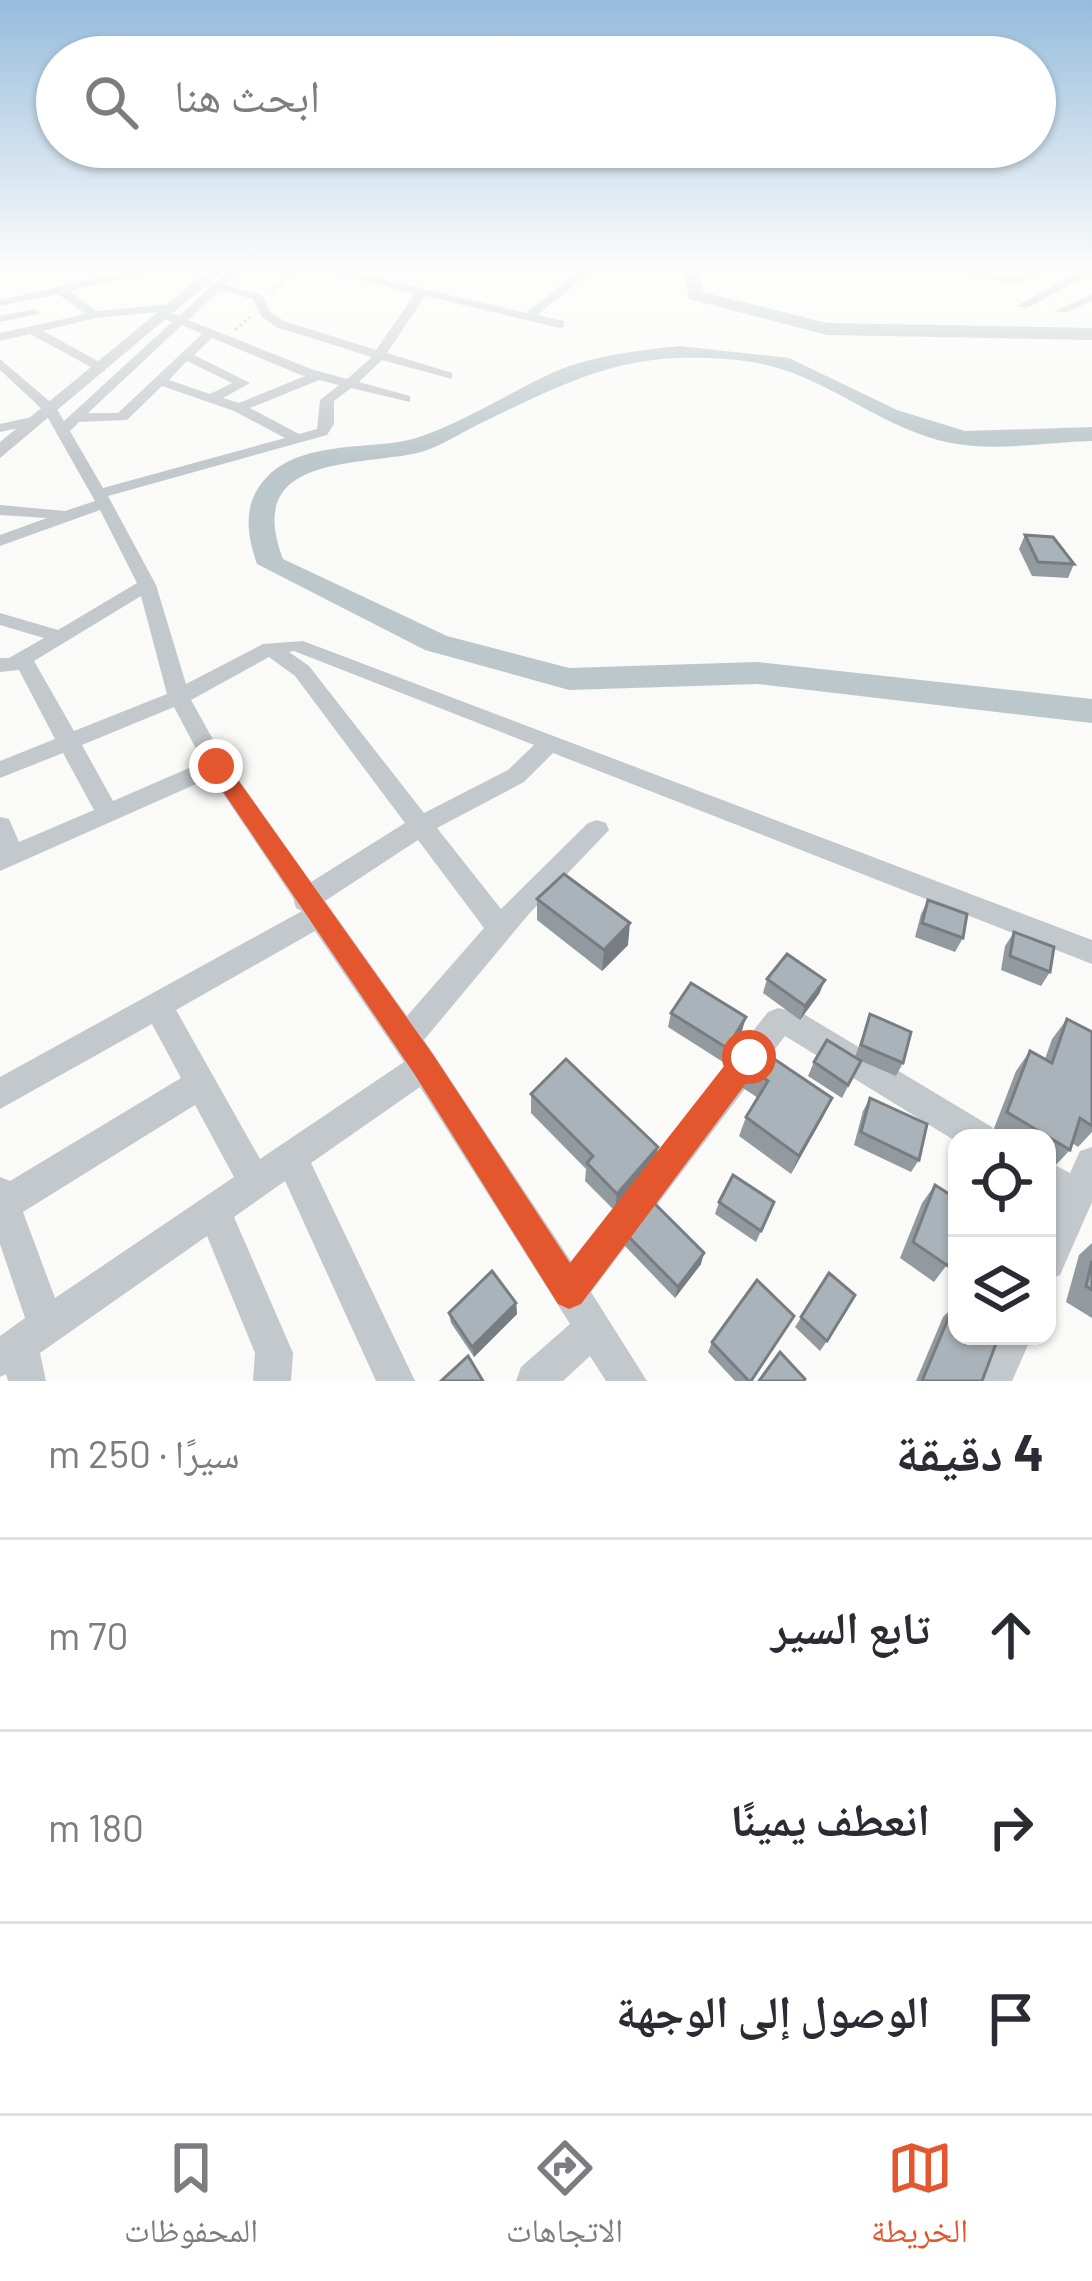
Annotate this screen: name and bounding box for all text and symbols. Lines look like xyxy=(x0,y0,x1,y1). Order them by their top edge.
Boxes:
search box xyxy=(36,36,1056,168)
text: ابحث هنا xyxy=(174,67,320,121)
icon: search xyxy=(78,69,144,135)
route end xyxy=(189,739,243,793)
route start xyxy=(722,1030,776,1084)
map controls xyxy=(948,1129,1056,1345)
button: locate xyxy=(948,1129,1056,1237)
button: layers xyxy=(948,1237,1056,1345)
text: 4 دقيقة xyxy=(896,1420,1044,1481)
text: سيرًا · 250 m xyxy=(48,1429,240,1476)
text: تابع السير xyxy=(771,1599,930,1653)
icon: ahead xyxy=(978,1602,1044,1668)
text: 70 m xyxy=(48,1611,129,1658)
text: انعطف يمينًا xyxy=(730,1791,930,1845)
icon: right xyxy=(978,1794,1044,1860)
text: 180 m xyxy=(48,1803,144,1850)
text: الوصول إلى الوجهة xyxy=(616,1983,930,2037)
icon: arrive xyxy=(978,1986,1044,2052)
tab: المحفوظات xyxy=(124,2135,258,2263)
tab: الاتجاهات xyxy=(506,2135,623,2263)
tab: الخريطة xyxy=(871,2135,968,2263)

